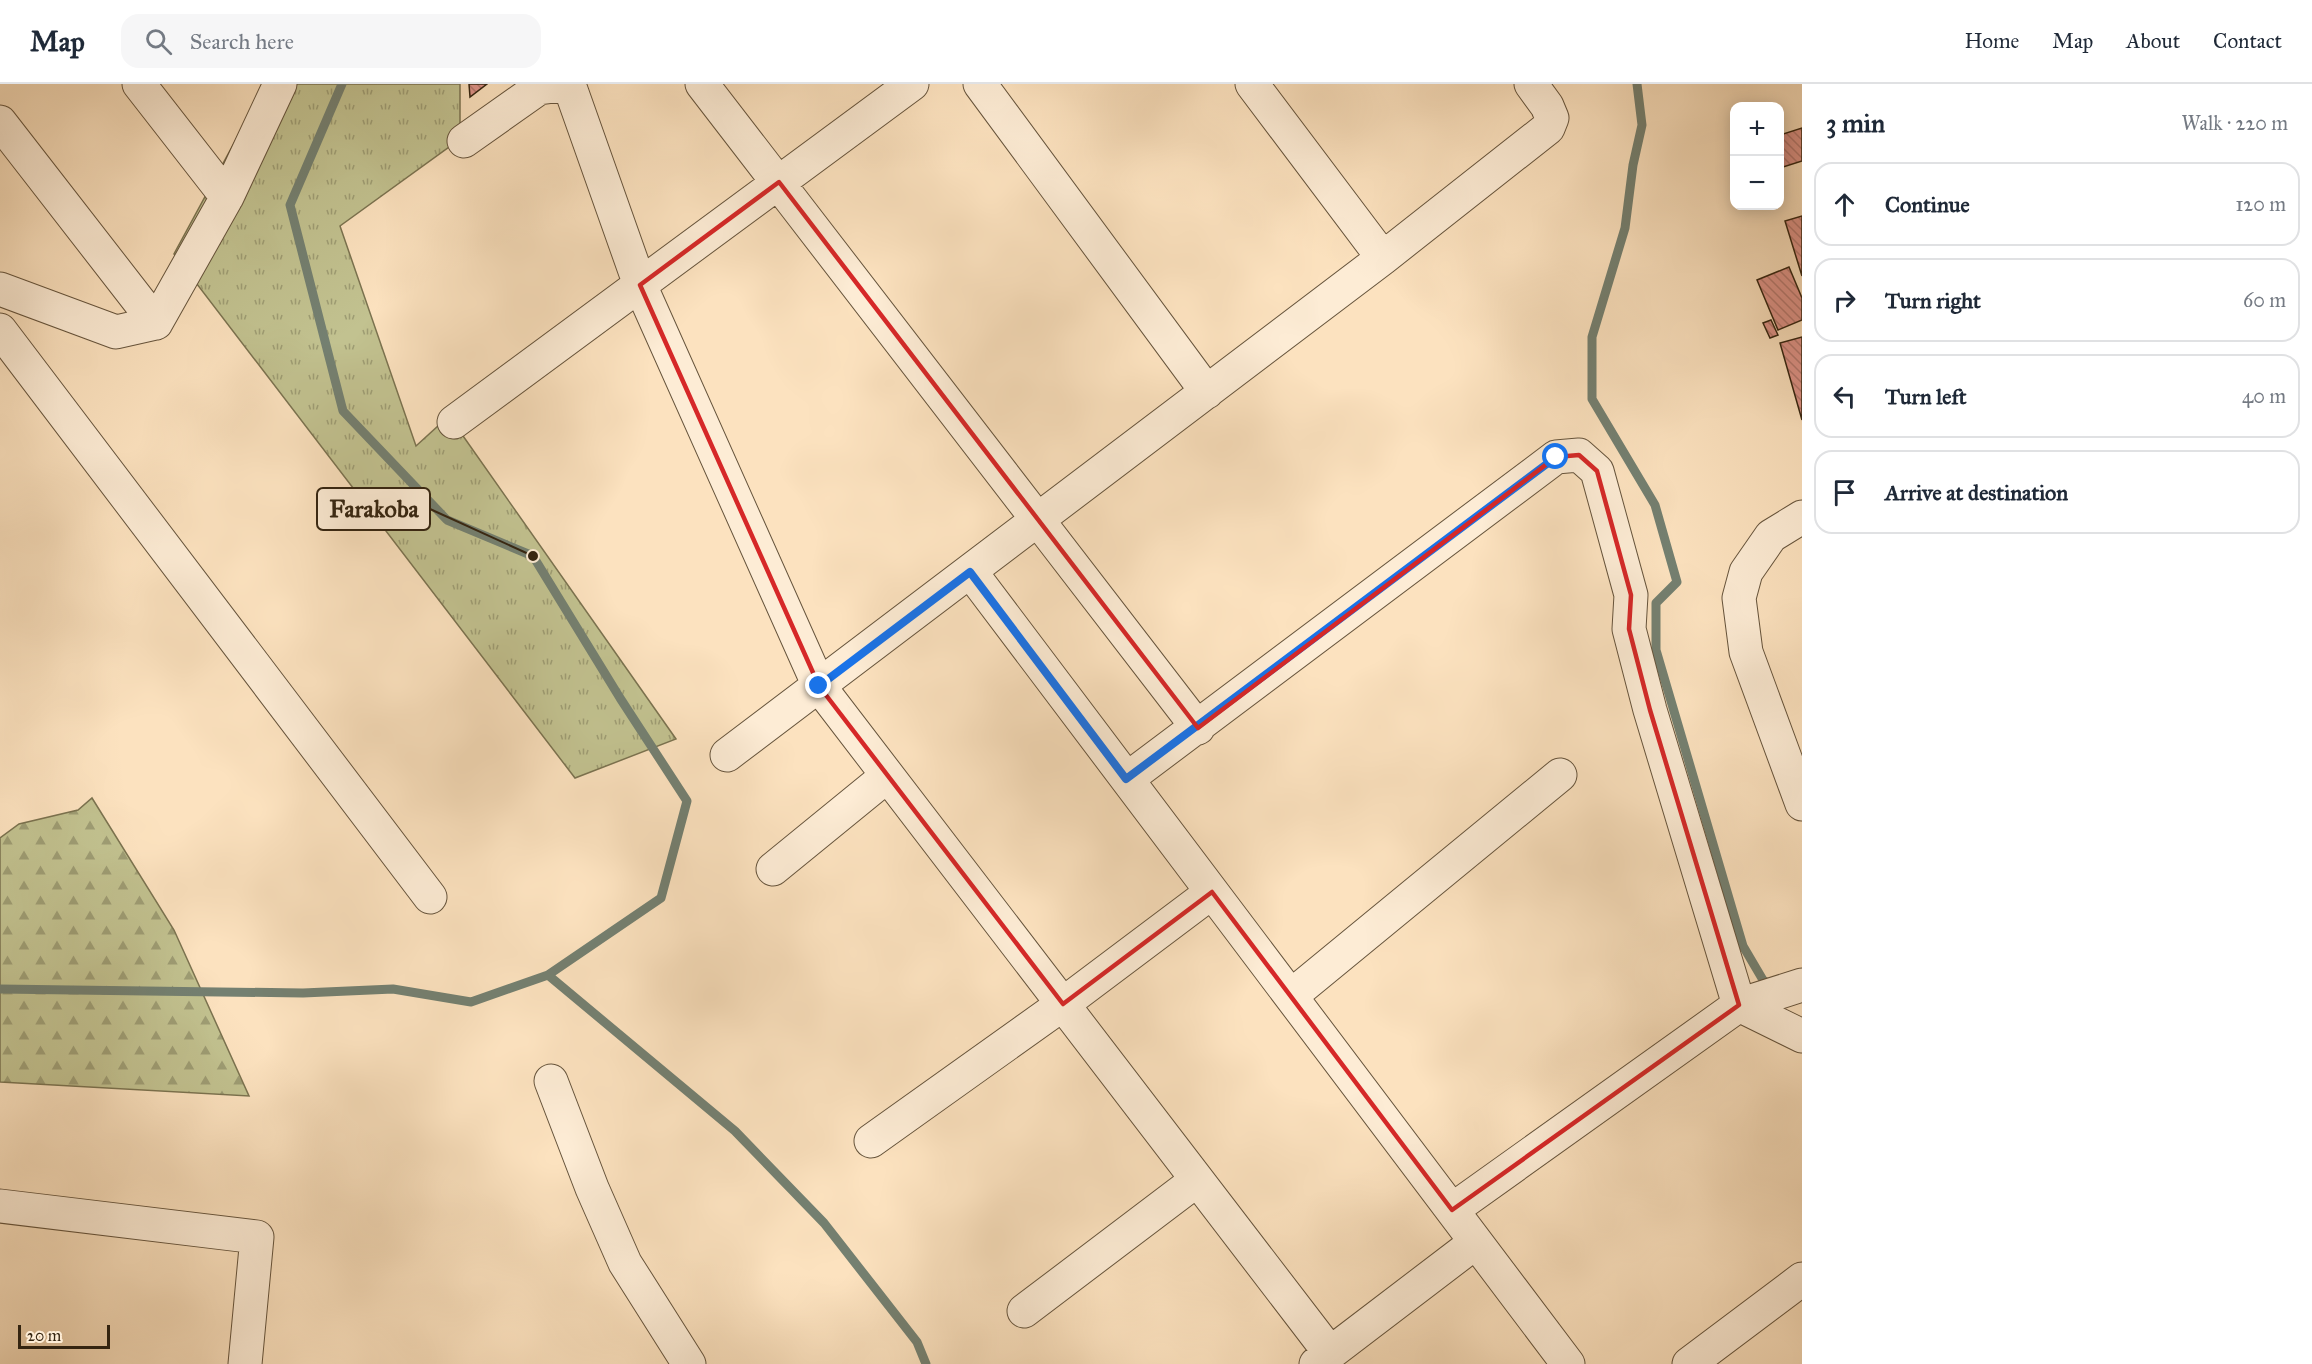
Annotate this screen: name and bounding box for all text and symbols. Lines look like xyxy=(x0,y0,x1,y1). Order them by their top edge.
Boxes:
search box xyxy=(121,14,541,68)
text: Map xyxy=(30,24,85,59)
icon: search xyxy=(142,25,175,58)
text: Search here xyxy=(190,28,294,55)
text: Home xyxy=(1964,28,2019,54)
text: Map xyxy=(2052,28,2093,54)
text: About xyxy=(2126,28,2180,54)
text: Contact xyxy=(2213,28,2282,54)
map controls xyxy=(1730,102,1784,210)
button: + xyxy=(1730,102,1784,156)
text: 3 min xyxy=(1826,107,1885,139)
text: Walk · 220 m xyxy=(2181,111,2288,135)
button: − xyxy=(1730,156,1784,210)
icon: ahead xyxy=(1828,188,1861,221)
text: Continue xyxy=(1885,191,1970,218)
text: 120 m xyxy=(2235,192,2286,216)
icon: right xyxy=(1828,284,1861,317)
text: Turn right xyxy=(1885,287,1981,314)
text: 60 m xyxy=(2243,288,2286,312)
icon: left xyxy=(1828,380,1861,413)
text: Turn left xyxy=(1885,383,1967,410)
text: 40 m xyxy=(2242,384,2286,408)
route start xyxy=(1542,443,1568,469)
icon: arrive xyxy=(1828,476,1861,509)
text: Arrive at destination xyxy=(1885,479,2068,506)
callout: Farakoba xyxy=(317,488,430,530)
text: Farakoba xyxy=(329,494,420,524)
route end xyxy=(805,672,831,698)
scale bar xyxy=(18,1322,110,1350)
text: 20 m xyxy=(27,1326,61,1345)

